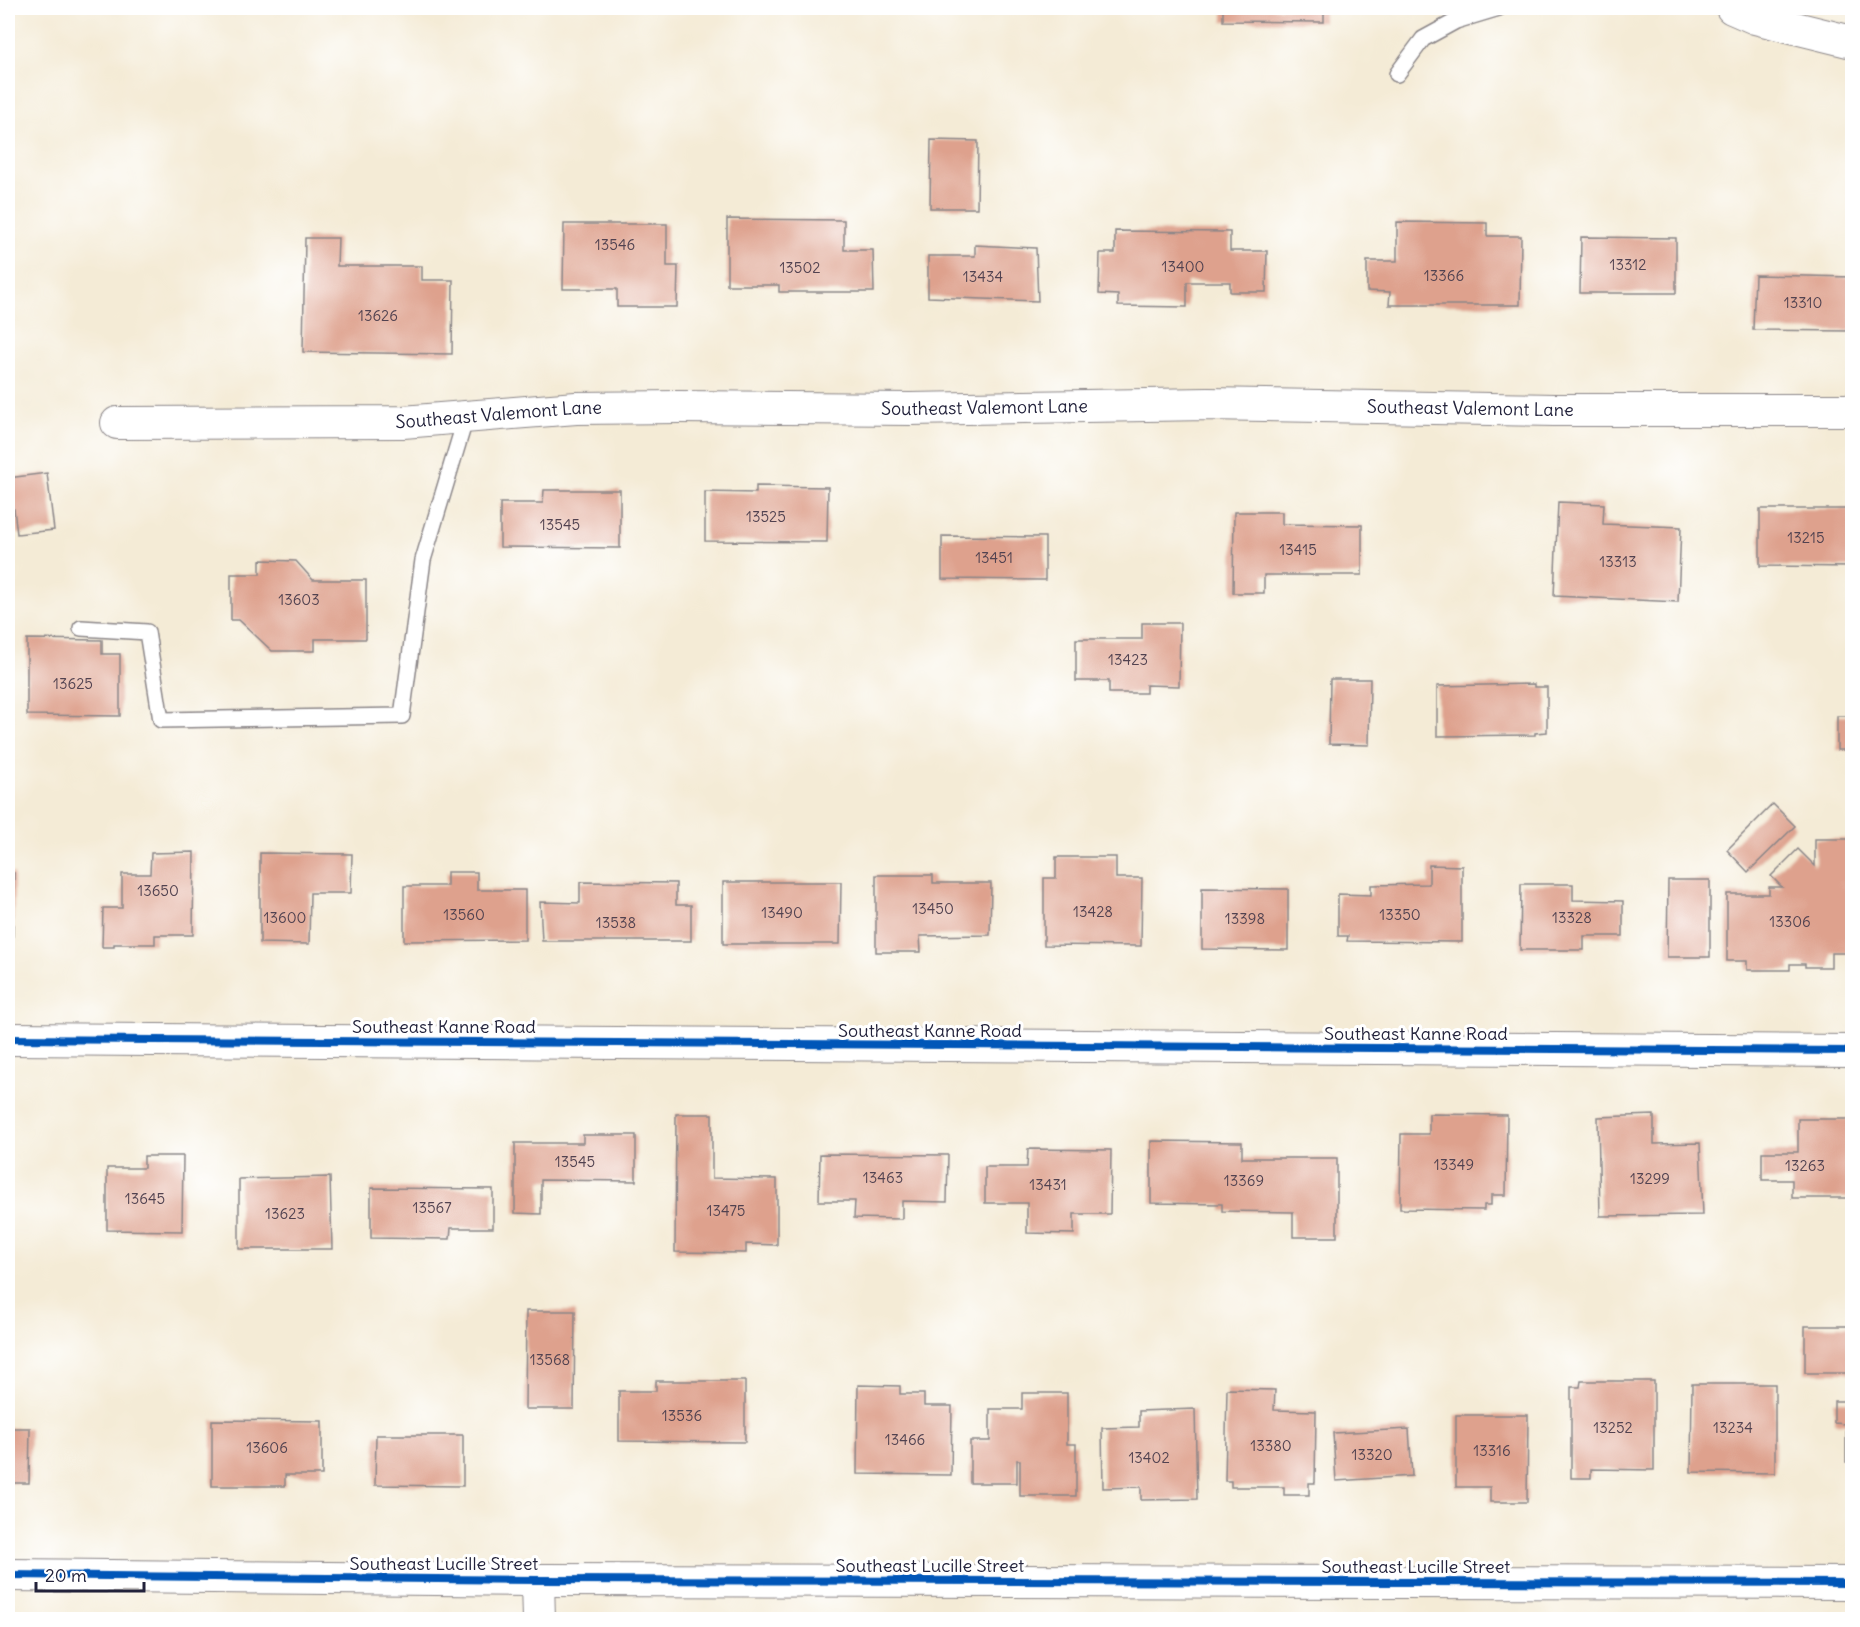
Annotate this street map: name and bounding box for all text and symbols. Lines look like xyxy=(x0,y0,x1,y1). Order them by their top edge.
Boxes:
house number: 13546 xyxy=(595,235,635,254)
house number: 13312 xyxy=(1609,255,1647,274)
house number: 13400 xyxy=(1162,257,1204,276)
house number: 13502 xyxy=(779,258,821,277)
house number: 13366 xyxy=(1424,266,1464,285)
house number: 13434 xyxy=(963,267,1003,286)
house number: 13310 xyxy=(1784,293,1822,312)
house number: 13626 xyxy=(358,306,398,325)
street label: Southeast Valemont Lane xyxy=(881,394,1088,420)
street label: Southeast Valemont Lane xyxy=(1367,395,1574,421)
street label: Southeast Valemont Lane xyxy=(396,396,602,433)
house number: 13525 xyxy=(746,507,786,526)
house number: 13545 xyxy=(540,515,580,534)
house number: 13215 xyxy=(1787,528,1825,547)
house number: 13415 xyxy=(1279,540,1317,559)
house number: 13451 xyxy=(975,548,1013,567)
house number: 13313 xyxy=(1599,552,1637,571)
house number: 13603 xyxy=(278,590,320,609)
house number: 13423 xyxy=(1108,650,1148,669)
house number: 13625 xyxy=(53,674,93,693)
house number: 13650 xyxy=(137,881,179,900)
house number: 13450 xyxy=(912,899,954,918)
house number: 13428 xyxy=(1073,902,1113,921)
house number: 13490 xyxy=(761,903,803,922)
house number: 13560 xyxy=(443,905,485,924)
house number: 13350 xyxy=(1379,905,1421,924)
house number: 13600 xyxy=(264,908,306,927)
house number: 13328 xyxy=(1552,908,1592,927)
house number: 13398 xyxy=(1225,909,1265,928)
house number: 13306 xyxy=(1769,912,1811,931)
house number: 13538 xyxy=(596,913,636,932)
street label: Southeast Kanne Road xyxy=(352,1015,536,1038)
street label: Southeast Kanne Road xyxy=(838,1019,1022,1042)
street label: Southeast Kanne Road xyxy=(1324,1022,1508,1045)
house number: 13545 xyxy=(555,1152,595,1171)
house number: 13349 xyxy=(1434,1155,1474,1174)
house number: 13263 xyxy=(1785,1156,1825,1175)
house number: 13463 xyxy=(863,1168,903,1187)
house number: 13299 xyxy=(1630,1169,1670,1188)
house number: 13369 xyxy=(1224,1171,1264,1190)
house number: 13431 xyxy=(1029,1175,1067,1194)
house number: 13645 xyxy=(125,1189,165,1208)
house number: 13567 xyxy=(412,1198,452,1217)
house number: 13475 xyxy=(707,1201,745,1220)
house number: 13623 xyxy=(265,1204,305,1223)
house number: 13568 xyxy=(530,1350,570,1369)
house number: 13536 xyxy=(662,1406,702,1425)
house number: 13252 xyxy=(1593,1418,1633,1437)
house number: 13234 xyxy=(1713,1418,1753,1437)
house number: 13466 xyxy=(885,1430,925,1449)
house number: 13380 xyxy=(1250,1436,1292,1455)
house number: 13606 xyxy=(246,1438,288,1457)
house number: 13316 xyxy=(1473,1441,1511,1460)
house number: 13320 xyxy=(1351,1445,1393,1464)
house number: 13402 xyxy=(1128,1448,1170,1467)
street label: Southeast Lucille Street xyxy=(350,1552,538,1575)
street label: Southeast Lucille Street xyxy=(836,1554,1024,1577)
scale bar xyxy=(36,1555,144,1593)
street label: Southeast Lucille Street xyxy=(1322,1555,1510,1578)
text: 20 m xyxy=(45,1564,87,1587)

